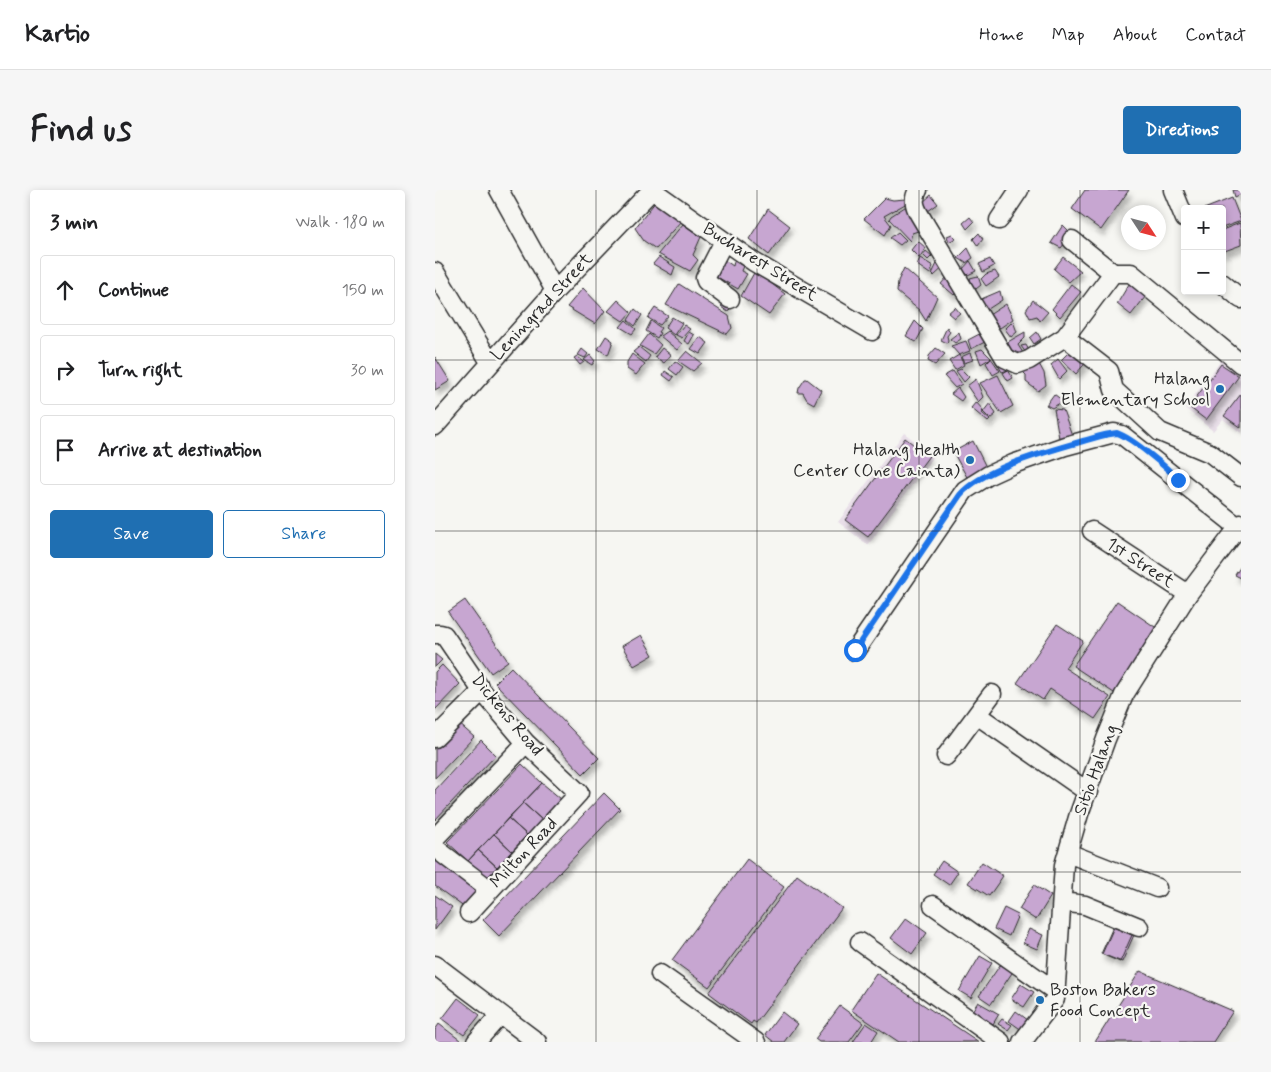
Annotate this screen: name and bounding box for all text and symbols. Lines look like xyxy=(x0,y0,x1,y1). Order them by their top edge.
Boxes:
text: Kartio xyxy=(25,19,90,50)
text: Home xyxy=(979,23,1024,47)
text: Map xyxy=(1052,23,1085,47)
text: About xyxy=(1113,23,1157,47)
text: Contact xyxy=(1185,23,1246,47)
button: Directions xyxy=(1123,106,1241,154)
text: Find us xyxy=(30,107,132,153)
north arrow xyxy=(1121,205,1166,250)
map controls xyxy=(1181,205,1226,295)
button: + xyxy=(1181,205,1226,250)
text: 3 min xyxy=(50,209,98,237)
text: Walk · 180 m xyxy=(296,212,385,233)
street label: Bucharest Street xyxy=(698,217,822,307)
street label: Leningrad Street xyxy=(486,247,599,366)
button: − xyxy=(1181,250,1226,295)
icon: ahead xyxy=(51,276,79,304)
text: Continue xyxy=(98,278,169,303)
text: 150 m xyxy=(342,280,384,301)
icon: right xyxy=(51,356,79,384)
text: Turn right xyxy=(98,358,182,383)
text: 30 m xyxy=(351,360,384,381)
place label: Halang Elementary School xyxy=(1060,367,1210,412)
marker: Halang Elementary School xyxy=(1214,383,1226,395)
icon: arrive xyxy=(51,436,79,464)
text: Arrive at destination xyxy=(98,438,262,463)
place label: Halang Health Center (One Cainta) xyxy=(793,438,961,483)
marker: Halang Health Center (One Cainta) xyxy=(964,454,976,466)
route end xyxy=(1167,469,1190,492)
button: Save xyxy=(50,510,213,558)
button: Share xyxy=(223,510,385,558)
street label: 1st Street xyxy=(1101,532,1179,594)
route start xyxy=(844,639,867,662)
street label: Dickens Road xyxy=(465,669,549,761)
street label: Sitio Halang xyxy=(1068,721,1124,819)
street label: Milton Road xyxy=(485,812,563,894)
place label: Boston Bakers Food Concept xyxy=(1050,978,1156,1023)
marker: Boston Bakers Food Concept xyxy=(1034,994,1046,1006)

